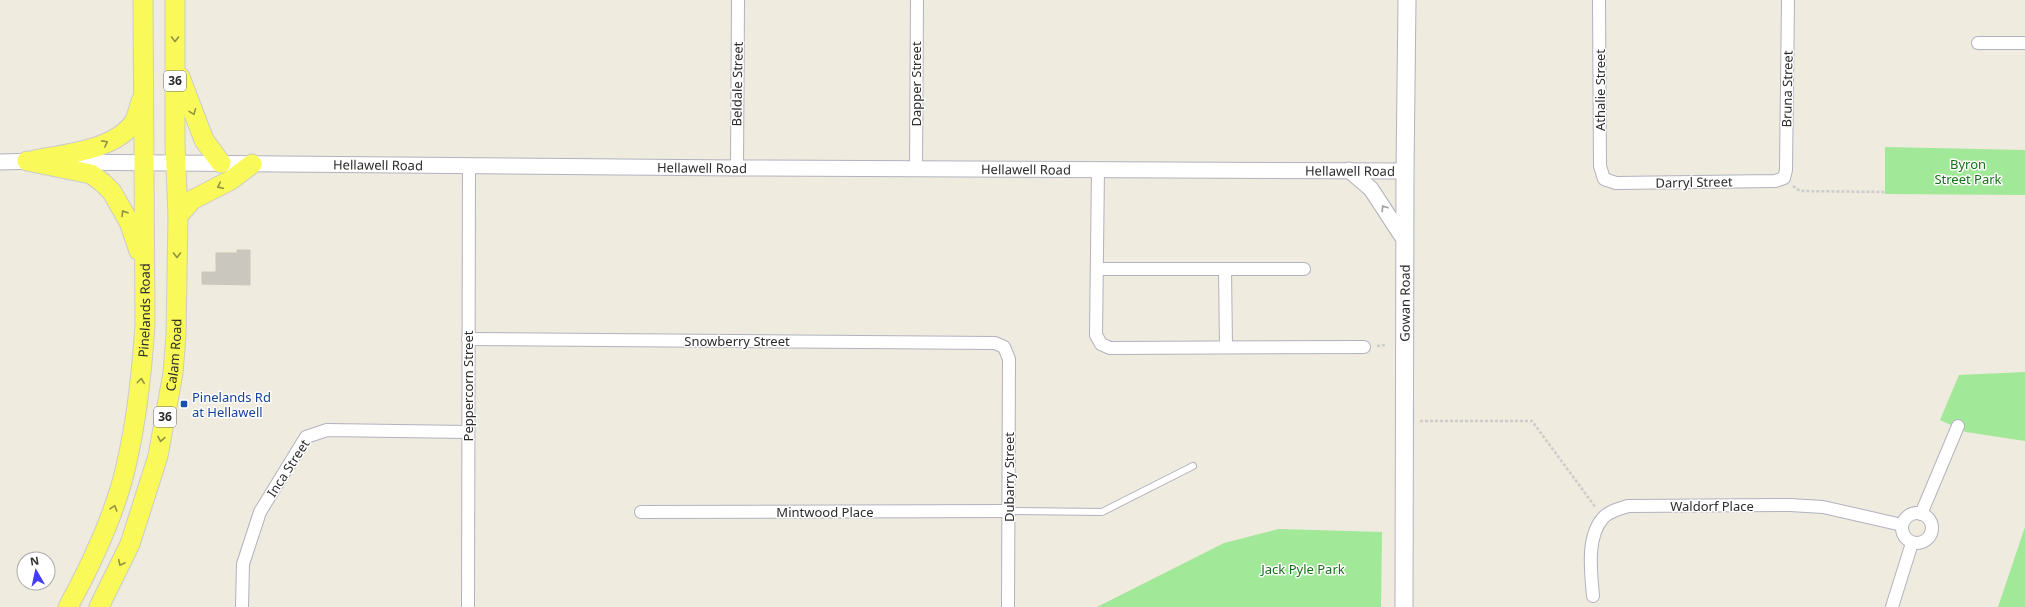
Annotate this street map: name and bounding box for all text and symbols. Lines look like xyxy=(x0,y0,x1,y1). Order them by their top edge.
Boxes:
one-way arrow xyxy=(171,36,179,42)
street label: Beldale Street xyxy=(727,41,747,127)
street label: Dapper Street xyxy=(907,41,925,127)
street label: Athalie Street xyxy=(1591,49,1609,131)
street label: Bruna Street xyxy=(1777,50,1797,128)
road number: 36 xyxy=(164,71,186,91)
one-way arrow xyxy=(188,109,196,116)
one-way arrow xyxy=(101,140,109,148)
street label: Hellawell Road xyxy=(333,155,423,174)
park label: Byron Street Park xyxy=(1934,155,2002,188)
street label: Hellawell Road xyxy=(657,158,747,177)
street label: Hellawell Road xyxy=(981,160,1071,178)
street label: Hellawell Road xyxy=(1305,162,1395,180)
street label: Darryl Street xyxy=(1655,172,1733,192)
one-way arrow xyxy=(217,181,224,189)
one-way arrow xyxy=(1381,205,1389,212)
one-way arrow xyxy=(121,210,128,217)
one-way arrow xyxy=(173,252,181,258)
street label: Pinelands Road xyxy=(134,263,154,358)
street label: Gowan Road xyxy=(1396,264,1414,342)
street label: Calam Road xyxy=(161,318,185,393)
street label: Peppercorn Street xyxy=(459,330,477,441)
street label: Snowberry Street xyxy=(684,332,790,350)
one-way arrow xyxy=(136,378,145,384)
place label: Pinelands Rd at Hellawell xyxy=(192,388,271,421)
marker: Pinelands Rd at Hellawell xyxy=(179,399,189,409)
road number: 36 xyxy=(154,407,176,427)
street label: Dubarry Street xyxy=(1000,432,1018,522)
street label: Inca Street xyxy=(263,435,314,500)
one-way arrow xyxy=(158,436,166,443)
street label: Waldorf Place xyxy=(1670,497,1754,515)
street label: Mintwood Place xyxy=(776,503,874,521)
one-way arrow xyxy=(109,505,118,512)
north arrow xyxy=(16,551,56,591)
text: N xyxy=(29,553,40,569)
one-way arrow xyxy=(118,558,126,566)
park label: Jack Pyle Park xyxy=(1259,560,1345,578)

